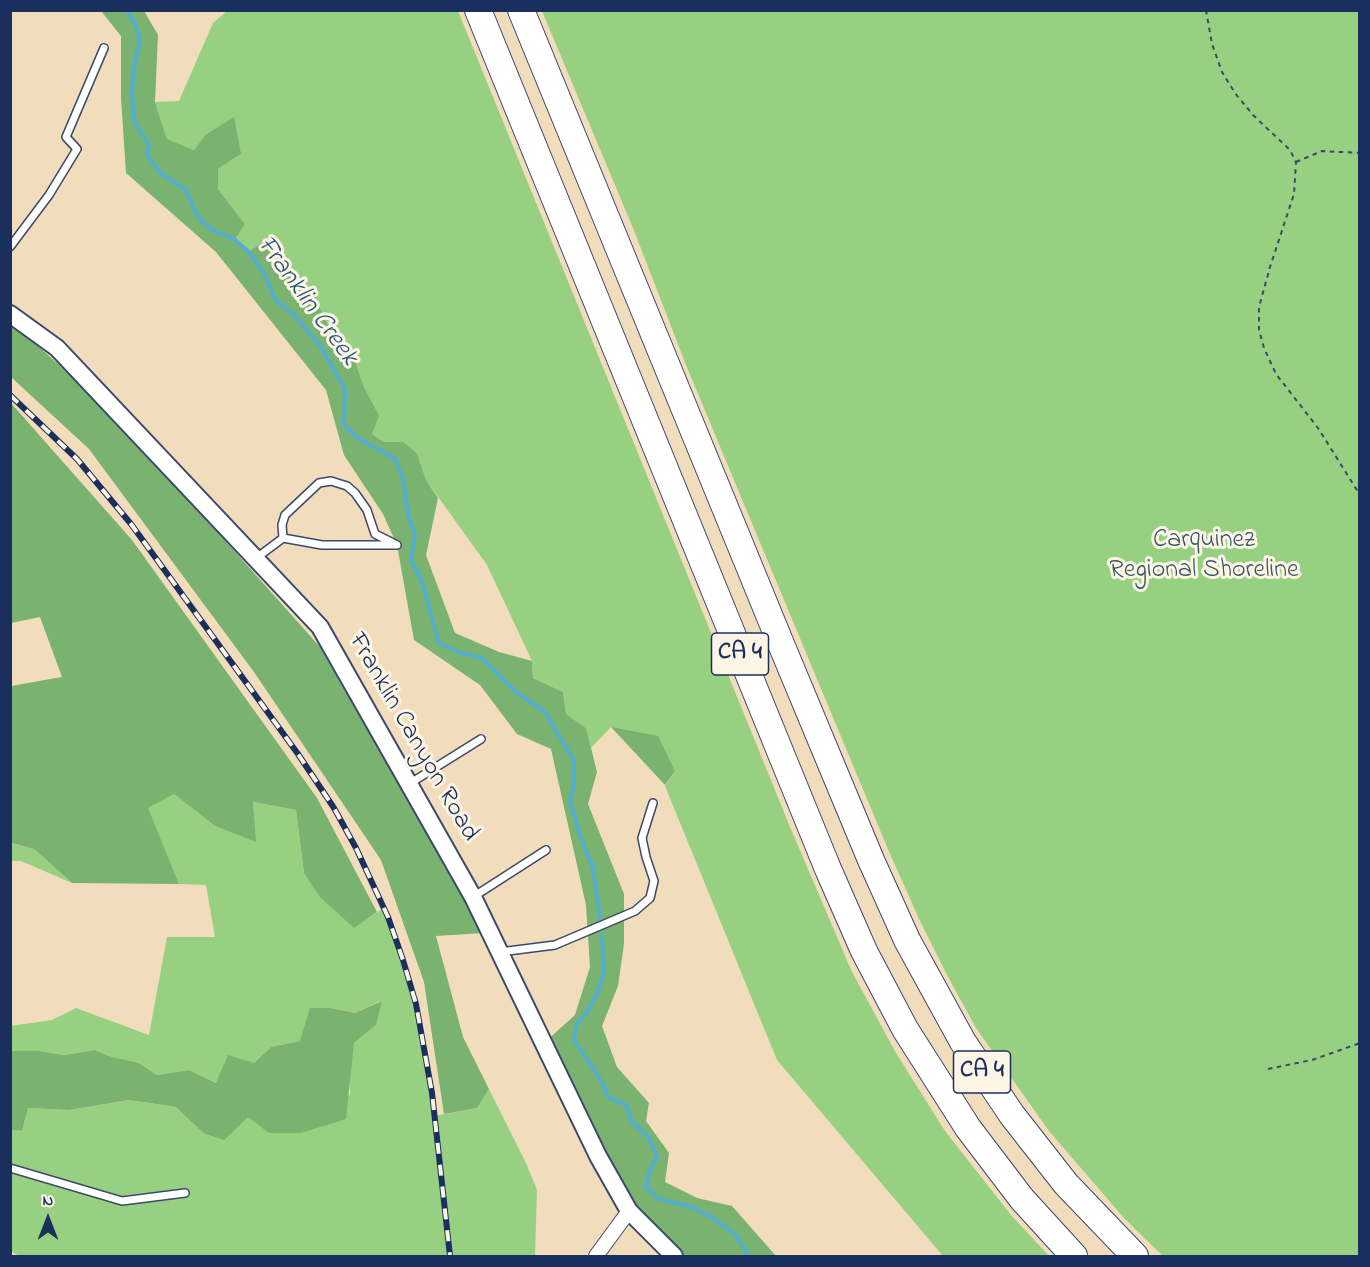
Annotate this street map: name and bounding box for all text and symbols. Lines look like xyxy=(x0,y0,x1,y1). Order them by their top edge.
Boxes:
water label: Franklin Creek xyxy=(248,231,364,373)
park label: Carquinez Regional Shoreline xyxy=(1109,526,1299,588)
street label: Franklin Canyon Road xyxy=(340,628,484,848)
road number: CA 4 xyxy=(712,633,768,675)
road number: CA 4 xyxy=(954,1051,1010,1093)
north arrow xyxy=(18,1189,78,1249)
text: N xyxy=(43,1189,53,1213)

